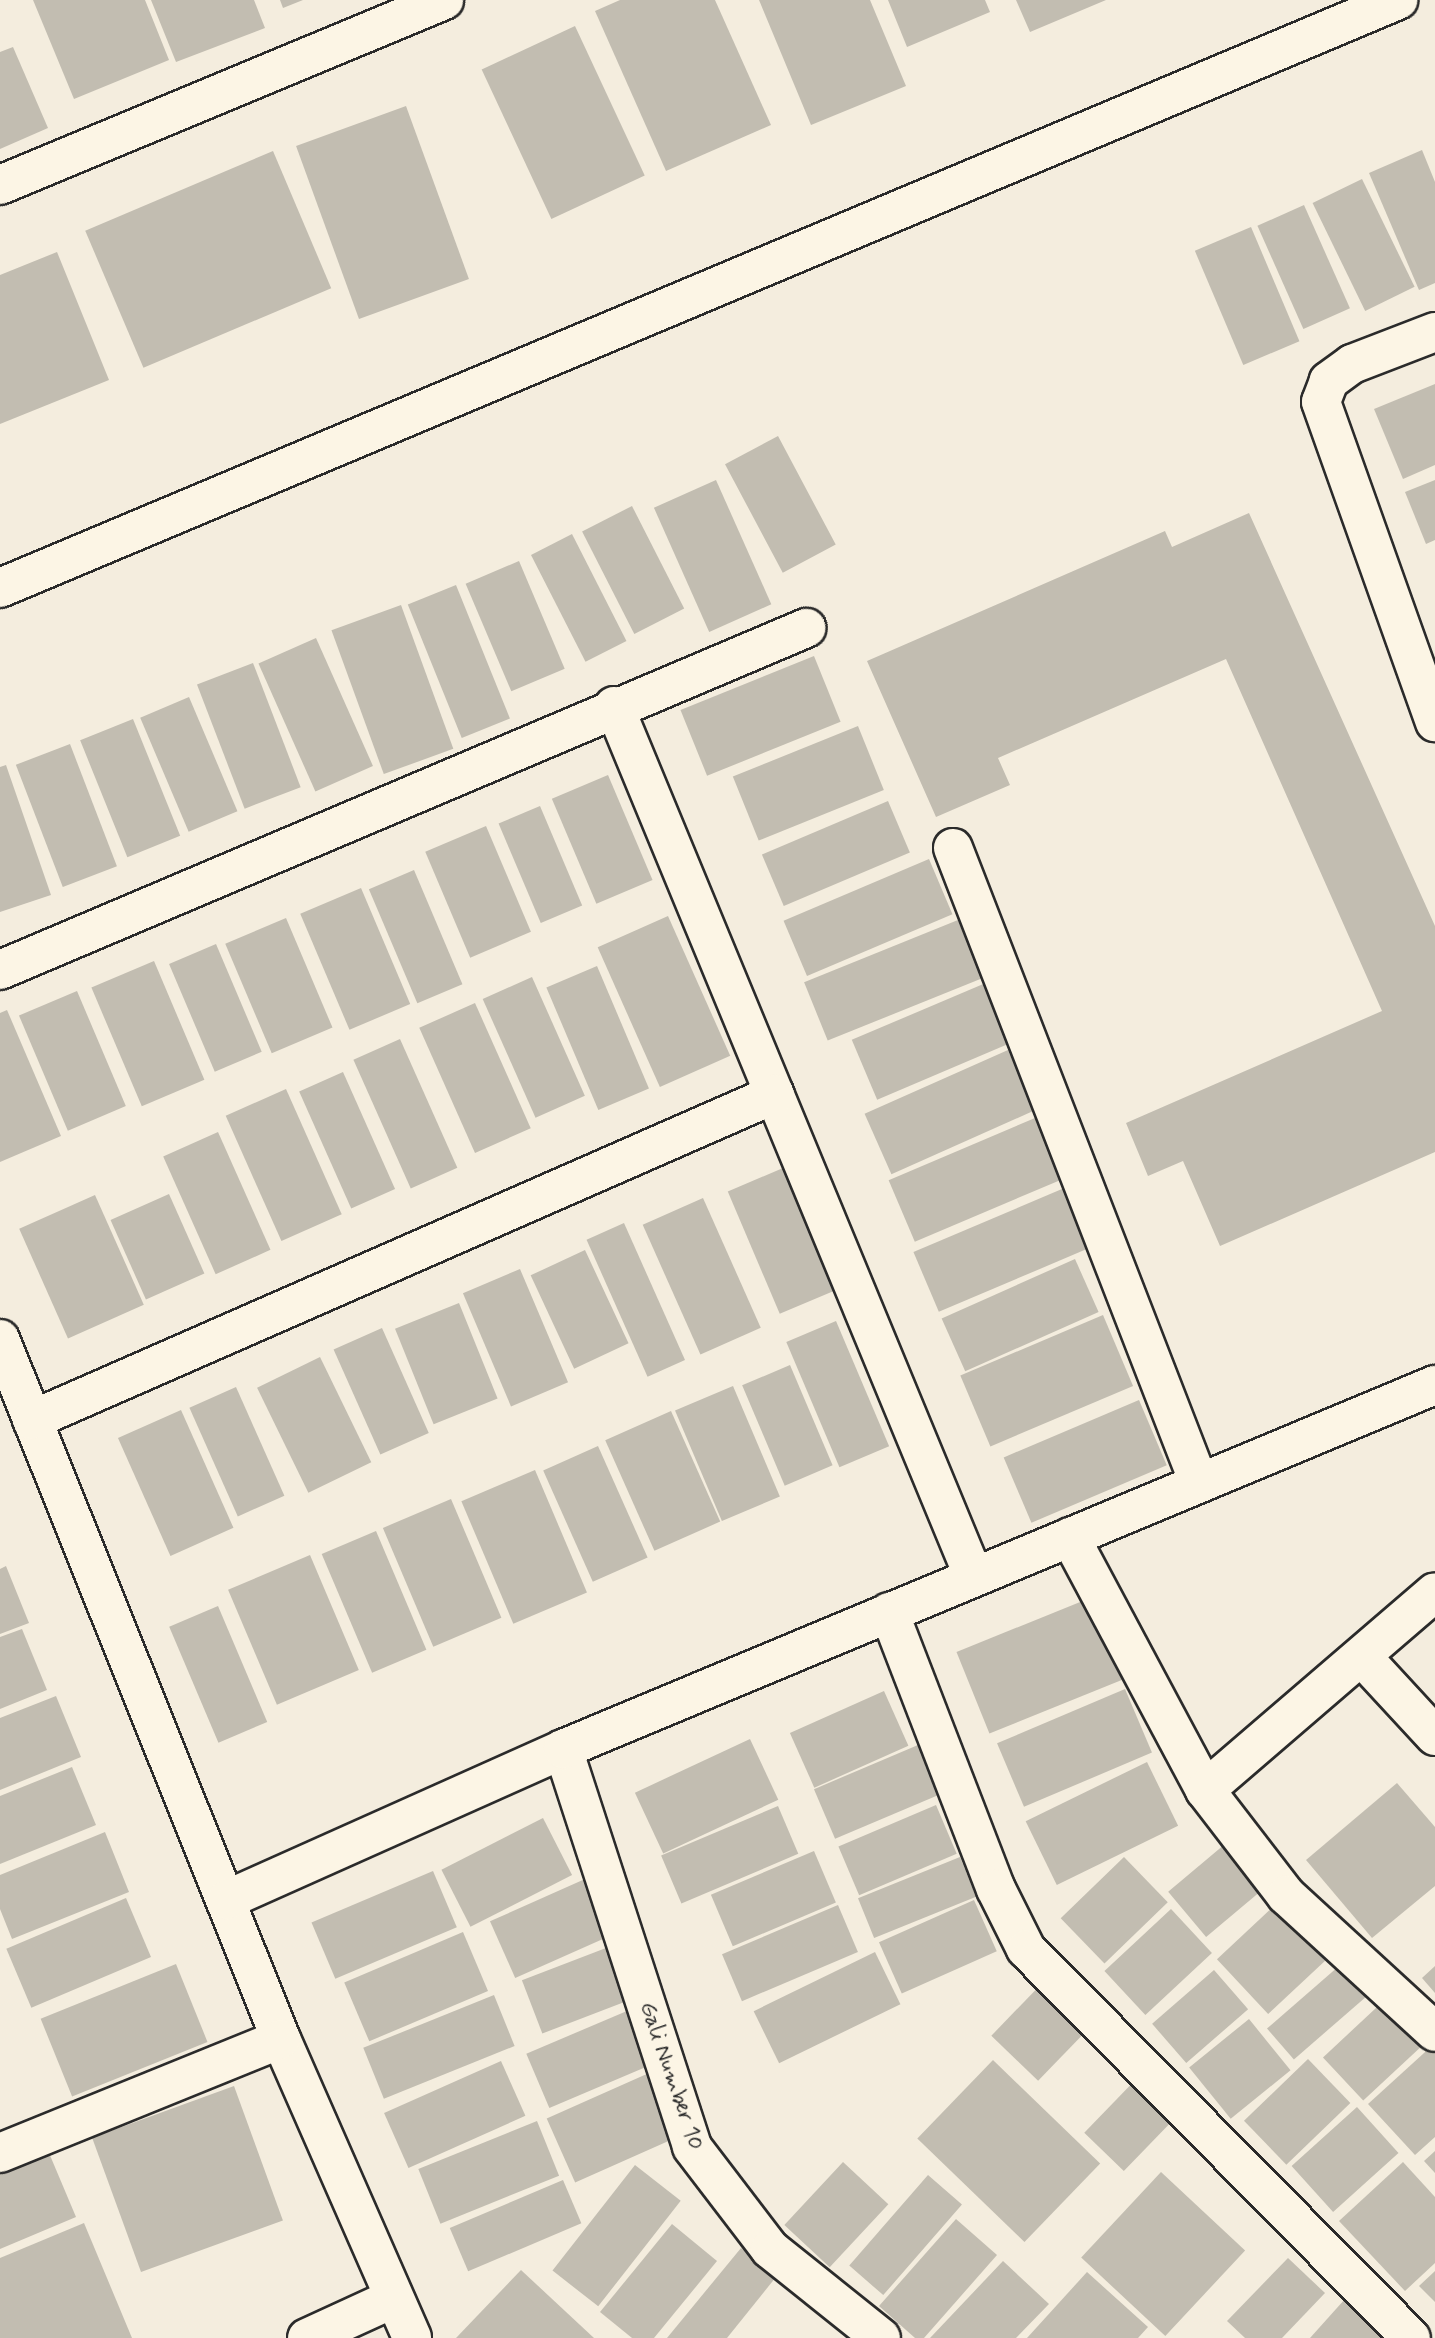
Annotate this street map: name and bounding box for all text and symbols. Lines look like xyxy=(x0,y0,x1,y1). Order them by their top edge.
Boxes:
street label: Gali Number 10 xyxy=(633,1998,709,2154)

